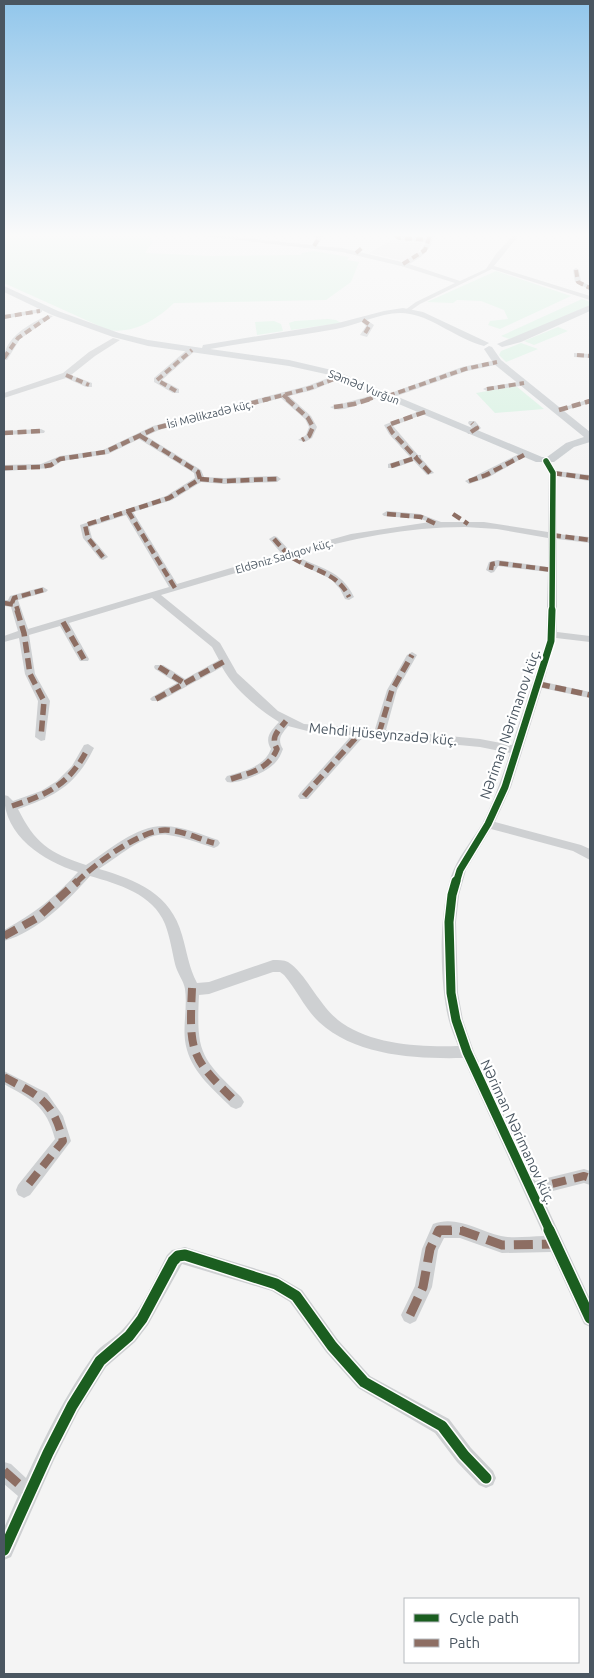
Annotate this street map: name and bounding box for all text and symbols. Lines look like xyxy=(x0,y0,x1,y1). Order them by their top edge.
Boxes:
street label: Səməd Vurğun xyxy=(327,367,401,407)
street label: İsi Məlikzadə küç. xyxy=(166,398,254,430)
street label: Eldəniz Sadıqov küç. xyxy=(234,536,334,576)
street label: Nəriman Nərimanov küç. xyxy=(477,647,543,801)
street label: Mehdi Hüseynzadə küç. xyxy=(308,720,458,748)
street label: Nəriman Nərimanov küç. xyxy=(477,1057,559,1207)
legend xyxy=(404,1598,579,1663)
text: Cycle path xyxy=(449,1609,519,1626)
text: Path xyxy=(449,1634,480,1651)

